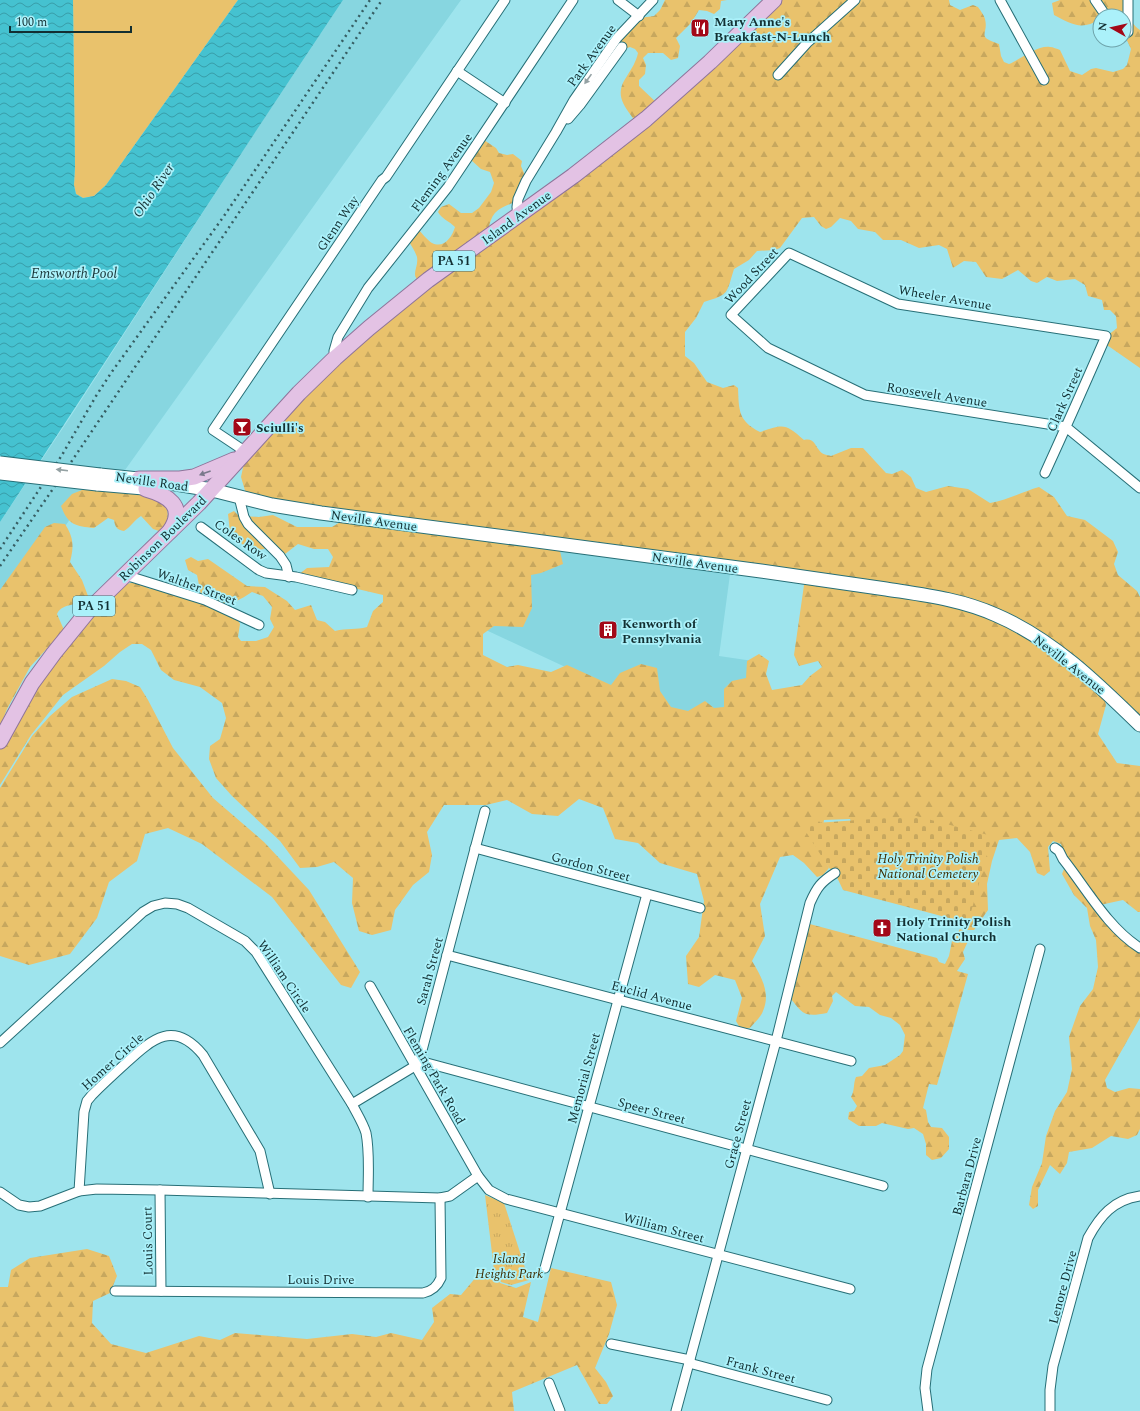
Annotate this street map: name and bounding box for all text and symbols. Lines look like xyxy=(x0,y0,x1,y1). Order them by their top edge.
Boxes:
scale bar xyxy=(10,8,131,34)
north arrow xyxy=(1092,8,1132,48)
place label: Mary Anne's Breakfast-N-Lunch xyxy=(714,12,830,47)
text: 100 m xyxy=(16,13,47,32)
restaurant icon: Mary Anne's Breakfast-N-Lunch xyxy=(689,17,711,39)
street label: Park Avenue xyxy=(562,20,621,91)
text: N xyxy=(1094,21,1112,32)
one-way arrow xyxy=(584,74,592,85)
street label: Fleming Avenue xyxy=(406,129,477,216)
water label: Ohio River xyxy=(127,158,180,222)
street label: Island Avenue xyxy=(478,186,556,250)
street label: Glenn Way xyxy=(312,191,364,255)
street label: Wood Street xyxy=(720,243,784,309)
road number: PA 51 xyxy=(433,251,475,271)
water label: Emsworth Pool xyxy=(31,263,118,284)
street label: Wheeler Avenue xyxy=(897,280,993,316)
street label: Clark Street xyxy=(1042,363,1088,435)
street label: Roosevelt Avenue xyxy=(885,377,989,413)
bar icon: Sciulli's xyxy=(231,416,253,438)
place label: Sciulli's xyxy=(256,418,304,438)
one-way arrow xyxy=(56,467,68,473)
street label: Neville Road xyxy=(114,467,190,497)
one-way arrow xyxy=(198,470,210,476)
street label: Robinson Boulevard xyxy=(114,491,211,586)
street label: Neville Avenue xyxy=(329,505,418,537)
street label: Coles Row xyxy=(210,514,272,566)
street label: Neville Avenue xyxy=(650,547,739,579)
street label: Walther Street xyxy=(154,563,240,611)
road number: PA 51 xyxy=(73,596,115,616)
place label: Kenworth of Pennsylvania xyxy=(622,614,702,649)
building icon: Kenworth of Pennsylvania xyxy=(597,619,619,641)
street label: Neville Avenue xyxy=(1029,630,1110,699)
street label: Gordon Street xyxy=(549,847,633,887)
park label: Holy Trinity Polish National Cemetery xyxy=(877,849,979,884)
place label: Holy Trinity Polish National Church xyxy=(896,912,1011,947)
church icon: Holy Trinity Polish National Church xyxy=(871,917,893,939)
street label: Sarah Street xyxy=(411,934,449,1008)
street label: William Circle xyxy=(252,936,316,1017)
street label: Euclid Avenue xyxy=(609,976,695,1016)
street label: Fleming Park Road xyxy=(398,1023,470,1128)
street label: Homer Circle xyxy=(77,1028,149,1095)
street label: Memorial Street xyxy=(562,1030,606,1126)
street label: Speer Street xyxy=(616,1092,688,1130)
street label: Grace Street xyxy=(719,1097,757,1171)
street label: Barbara Drive xyxy=(947,1135,987,1218)
street label: Louis Court xyxy=(137,1206,159,1276)
street label: William Street xyxy=(621,1208,707,1249)
street label: Lenore Drive xyxy=(1044,1248,1082,1326)
park label: Island Heights Park xyxy=(475,1249,543,1284)
street label: Louis Drive xyxy=(287,1270,355,1290)
street label: Frank Street xyxy=(724,1351,798,1389)

